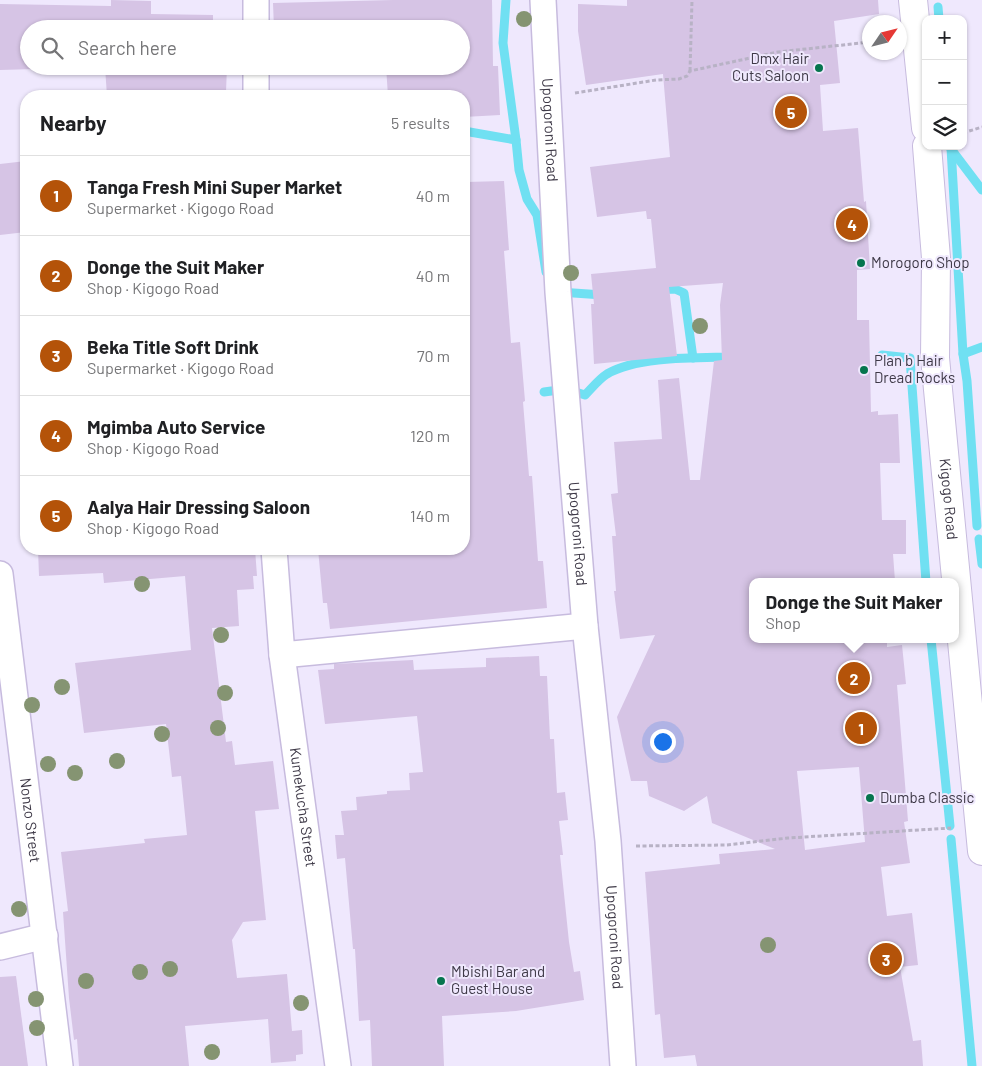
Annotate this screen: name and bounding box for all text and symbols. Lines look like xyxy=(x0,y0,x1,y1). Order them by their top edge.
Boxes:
north arrow xyxy=(862,15,907,60)
map controls xyxy=(922,15,967,150)
button: + xyxy=(922,15,967,60)
search box xyxy=(20,20,470,75)
icon: search xyxy=(38,34,66,62)
text: Search here xyxy=(78,36,177,59)
place label: Dmx Hair Cuts Saloon xyxy=(732,49,810,84)
button: − xyxy=(922,60,967,105)
marker: Dmx Hair Cuts Saloon xyxy=(813,62,825,74)
street label: Upogoroni Road xyxy=(539,77,562,182)
pin: 5 xyxy=(775,93,807,131)
button: layers xyxy=(922,105,967,150)
text: Nearby xyxy=(40,110,106,135)
text: 5 results xyxy=(391,113,450,132)
text: Tanga Fresh Mini Super Market xyxy=(87,175,342,198)
text: 1 xyxy=(53,186,59,205)
text: 40 m xyxy=(416,186,450,205)
text: Supermarket · Kigogo Road xyxy=(87,198,274,217)
pin: 4 xyxy=(836,205,868,243)
place label: Morogoro Shop xyxy=(871,253,969,271)
text: Donge the Suit Maker xyxy=(87,255,264,278)
marker: Morogoro Shop xyxy=(855,257,867,269)
text: 2 xyxy=(52,266,60,285)
text: 40 m xyxy=(416,266,450,285)
text: Shop · Kigogo Road xyxy=(87,278,219,297)
text: Beka Title Soft Drink xyxy=(87,335,259,358)
text: 3 xyxy=(52,346,60,365)
text: 70 m xyxy=(417,346,450,365)
place label: Plan b Hair Dread Rocks xyxy=(874,351,955,386)
text: Supermarket · Kigogo Road xyxy=(87,358,274,377)
marker: Plan b Hair Dread Rocks xyxy=(858,364,870,376)
text: Mgimba Auto Service xyxy=(87,415,265,438)
text: 4 xyxy=(51,426,61,445)
text: 120 m xyxy=(410,426,450,445)
text: Shop · Kigogo Road xyxy=(87,438,219,457)
street label: Kigogo Road xyxy=(937,457,962,540)
street label: Upogoroni Road xyxy=(565,481,592,586)
text: Aalya Hair Dressing Saloon xyxy=(87,495,310,518)
text: 5 xyxy=(52,506,60,525)
text: 140 m xyxy=(410,506,450,525)
text: Shop · Kigogo Road xyxy=(87,518,219,537)
popup xyxy=(749,578,959,643)
text: Donge the Suit Maker xyxy=(765,590,943,613)
text: Shop xyxy=(765,613,801,632)
pin: 2 xyxy=(838,659,870,697)
pin: 1 xyxy=(845,709,877,747)
your location xyxy=(650,729,676,755)
street label: Kumekucha Street xyxy=(287,746,321,868)
street label: Nonzo Street xyxy=(17,777,45,863)
place label: Dumba Classic xyxy=(880,788,975,806)
marker: Dumba Classic xyxy=(864,792,876,804)
street label: Upogoroni Road xyxy=(603,885,628,990)
pin: 3 xyxy=(870,940,902,978)
place label: Mbishi Bar and Guest House xyxy=(451,962,545,997)
marker: Mbishi Bar and Guest House xyxy=(435,975,447,987)

